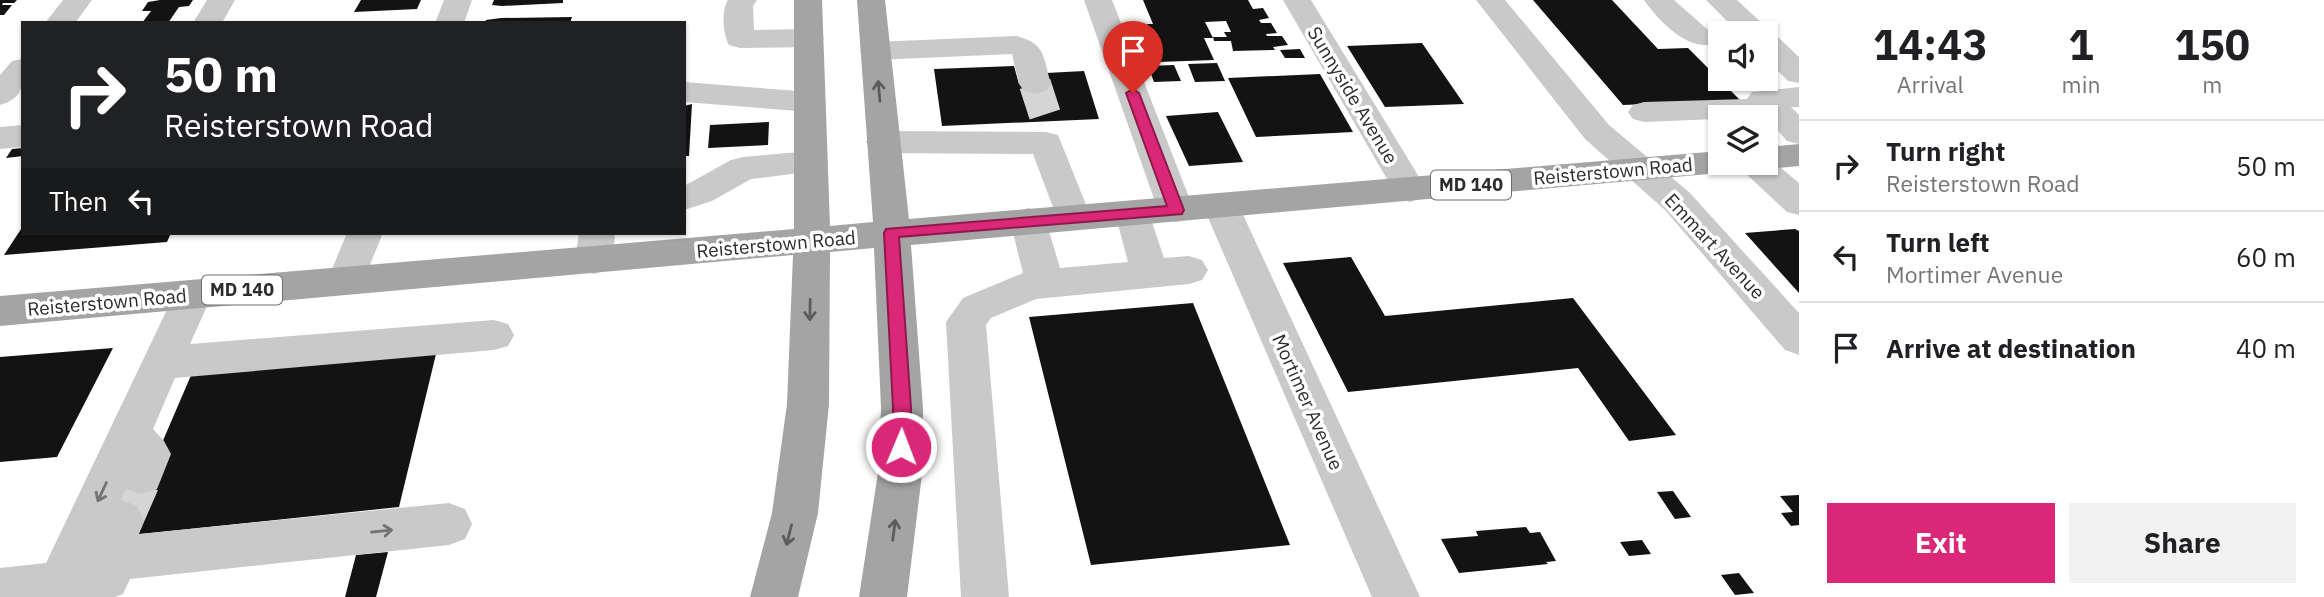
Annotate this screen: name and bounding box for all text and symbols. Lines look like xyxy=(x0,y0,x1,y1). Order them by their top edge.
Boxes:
text: 14:43 xyxy=(1873,17,1988,72)
text: 1 xyxy=(2068,17,2094,72)
text: 150 xyxy=(2174,17,2250,72)
pin xyxy=(1103,21,1163,93)
map controls xyxy=(1708,21,1778,175)
button: sound xyxy=(1708,21,1778,91)
street label: Sunnyside Avenue xyxy=(1303,22,1403,168)
icon: arrive xyxy=(1114,32,1152,70)
text: 50 m xyxy=(164,42,278,105)
icon: right xyxy=(49,49,140,140)
text: Arrival xyxy=(1897,69,1964,99)
text: min xyxy=(2062,69,2100,99)
text: m xyxy=(2202,69,2222,99)
one-way arrow xyxy=(872,81,885,103)
text: Reisterstown Road xyxy=(164,104,433,146)
button: layers xyxy=(1708,105,1778,175)
text: Turn right xyxy=(1886,134,2005,168)
icon: right xyxy=(1827,147,1865,185)
text: 50 m xyxy=(2236,149,2296,183)
street label: Reisterstown Road xyxy=(1532,152,1694,190)
text: Reisterstown Road xyxy=(1886,168,2080,198)
road number: MD 140 xyxy=(1431,170,1511,200)
icon: left xyxy=(122,182,160,220)
text: Then xyxy=(49,184,108,218)
street label: Emmart Avenue xyxy=(1660,188,1770,304)
street label: Reisterstown Road xyxy=(695,225,857,263)
text: Turn left xyxy=(1886,225,1989,259)
icon: left xyxy=(1827,238,1865,276)
text: 60 m xyxy=(2236,240,2296,274)
text: Mortimer Avenue xyxy=(1886,259,2063,289)
road number: MD 140 xyxy=(202,276,282,304)
street label: Reisterstown Road xyxy=(26,283,188,321)
one-way arrow xyxy=(804,298,817,321)
icon: arrive xyxy=(1827,329,1865,367)
street label: Mortimer Avenue xyxy=(1267,330,1349,474)
text: Arrive at destination xyxy=(1886,331,2136,365)
text: 40 m xyxy=(2236,331,2296,365)
position arrow xyxy=(864,410,938,484)
one-way arrow xyxy=(95,481,109,502)
button: Exit xyxy=(1827,503,2055,583)
button: Share xyxy=(2069,503,2296,583)
one-way arrow xyxy=(887,519,900,541)
one-way arrow xyxy=(370,524,392,537)
one-way arrow xyxy=(782,524,795,546)

